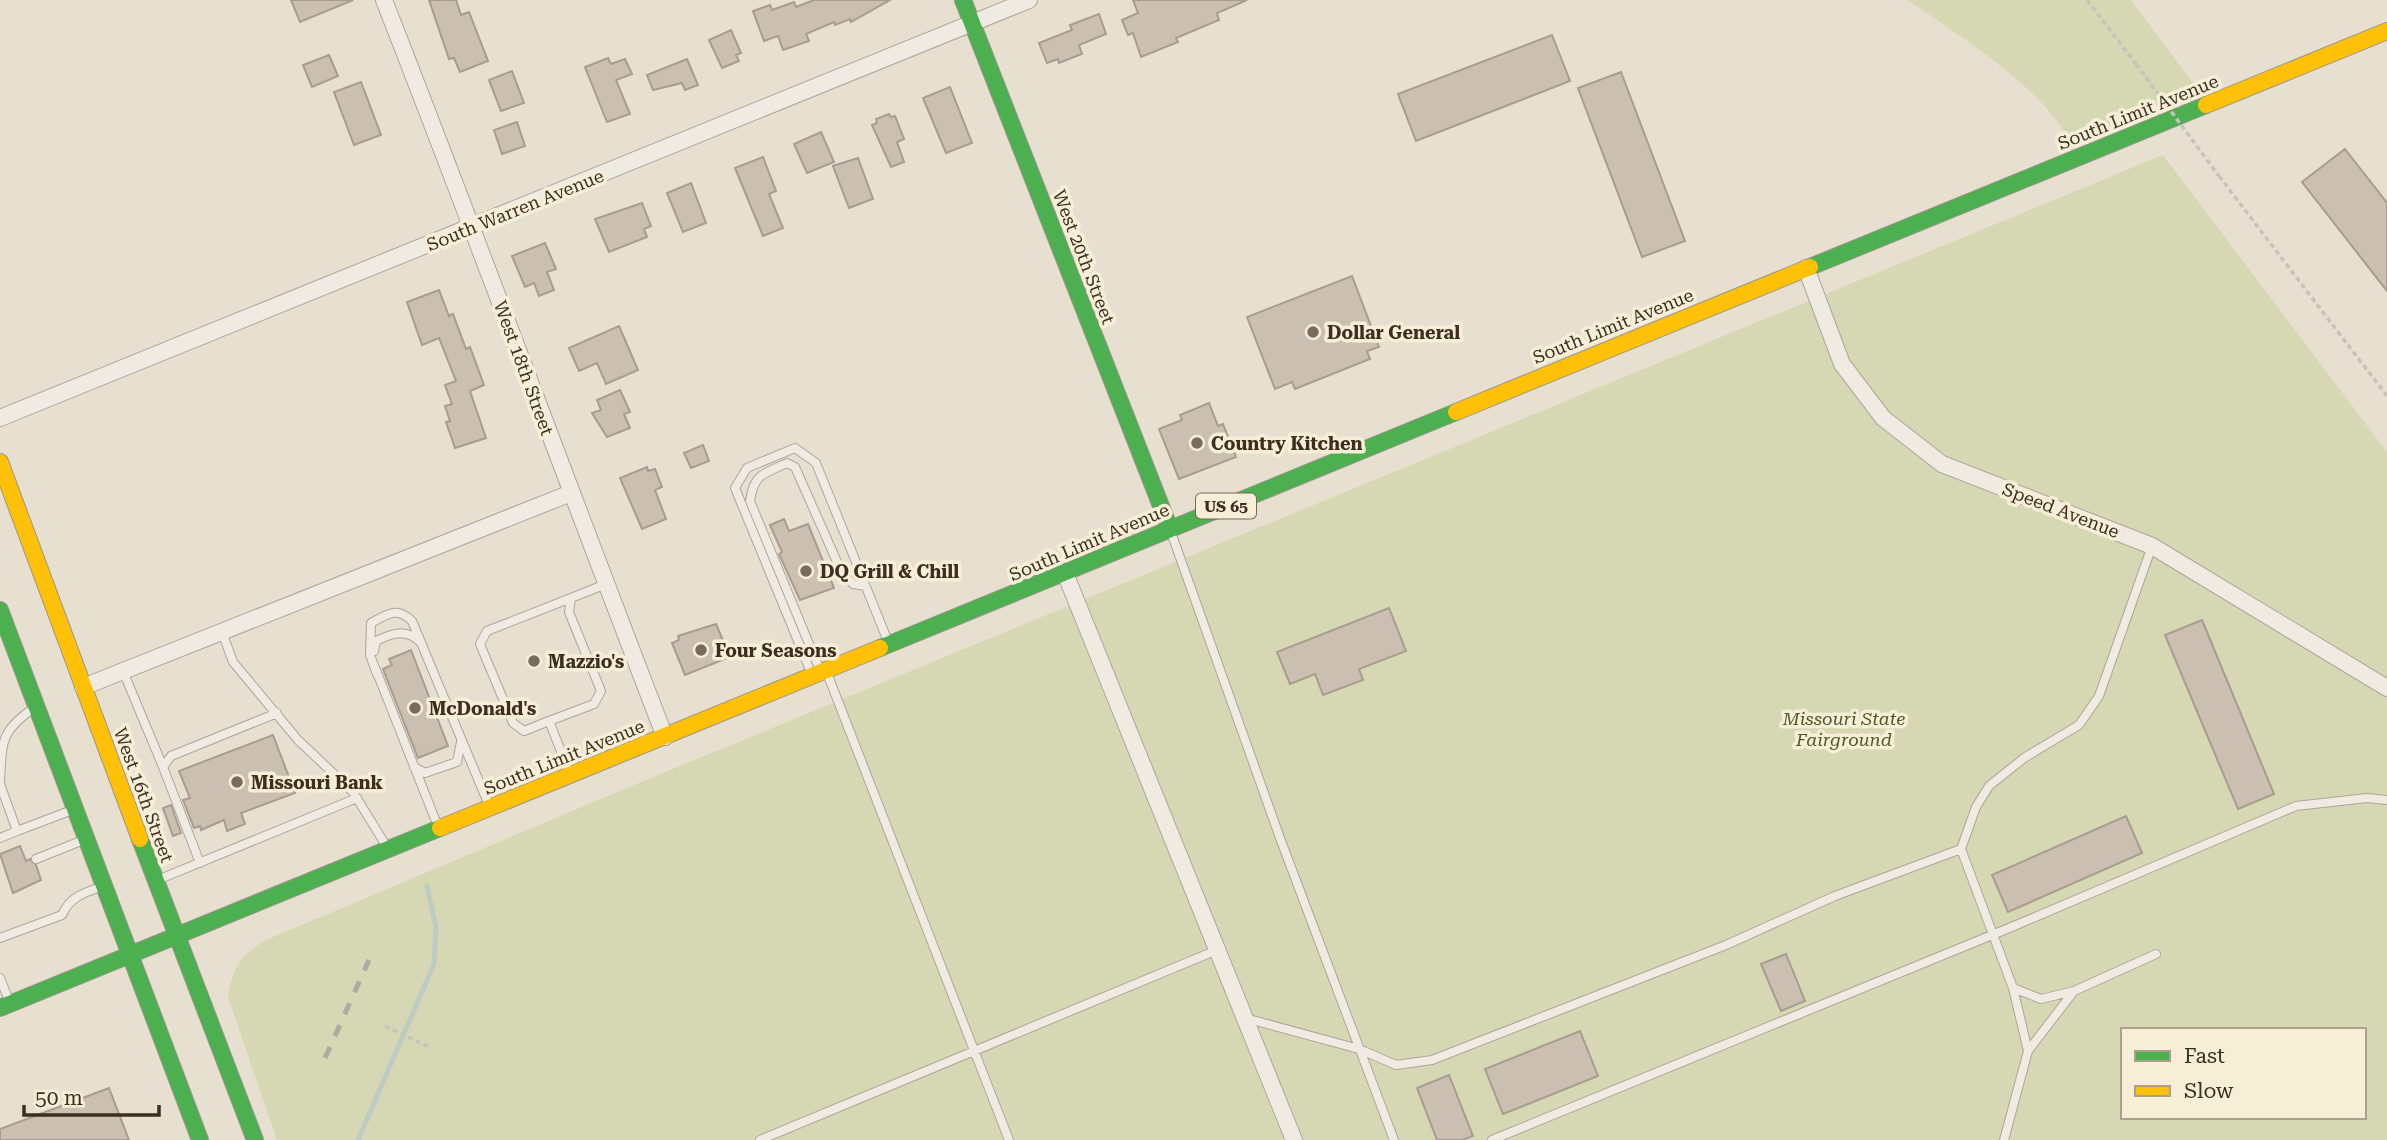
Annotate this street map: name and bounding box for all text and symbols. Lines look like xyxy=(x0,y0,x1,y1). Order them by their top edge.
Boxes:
street label: South Limit Avenue xyxy=(2055,70,2222,154)
street label: South Warren Avenue xyxy=(423,165,607,255)
street label: West 20th Street xyxy=(1049,187,1119,327)
street label: South Limit Avenue xyxy=(1530,284,1697,368)
street label: West 18th Street xyxy=(490,298,558,439)
place label: Dollar General xyxy=(1327,322,1460,343)
marker: Dollar General xyxy=(1305,324,1321,340)
place label: Country Kitchen xyxy=(1211,433,1363,454)
marker: Country Kitchen xyxy=(1189,435,1205,451)
street label: Speed Avenue xyxy=(2000,478,2123,542)
road number: US 65 xyxy=(1196,494,1256,519)
street label: South Limit Avenue xyxy=(1006,499,1172,585)
place label: DQ Grill & Chill xyxy=(820,561,959,582)
marker: DQ Grill & Chill xyxy=(798,563,814,579)
place label: Four Seasons xyxy=(715,640,836,661)
marker: Four Seasons xyxy=(693,642,709,658)
place label: Mazzio's xyxy=(548,651,624,672)
marker: Mazzio's xyxy=(526,653,542,669)
place label: McDonald's xyxy=(429,698,536,719)
marker: McDonald's xyxy=(407,700,423,716)
park label: Missouri State Fairground xyxy=(1782,708,1905,750)
street label: South Limit Avenue xyxy=(481,715,648,799)
street label: West 16th Street xyxy=(110,725,178,866)
place label: Missouri Bank xyxy=(251,772,384,793)
marker: Missouri Bank xyxy=(229,774,245,790)
legend xyxy=(2121,1028,2366,1119)
text: Fast xyxy=(2184,1044,2225,1068)
scale bar xyxy=(24,1074,159,1118)
text: Slow xyxy=(2184,1079,2234,1103)
text: 50 m xyxy=(35,1086,83,1110)

